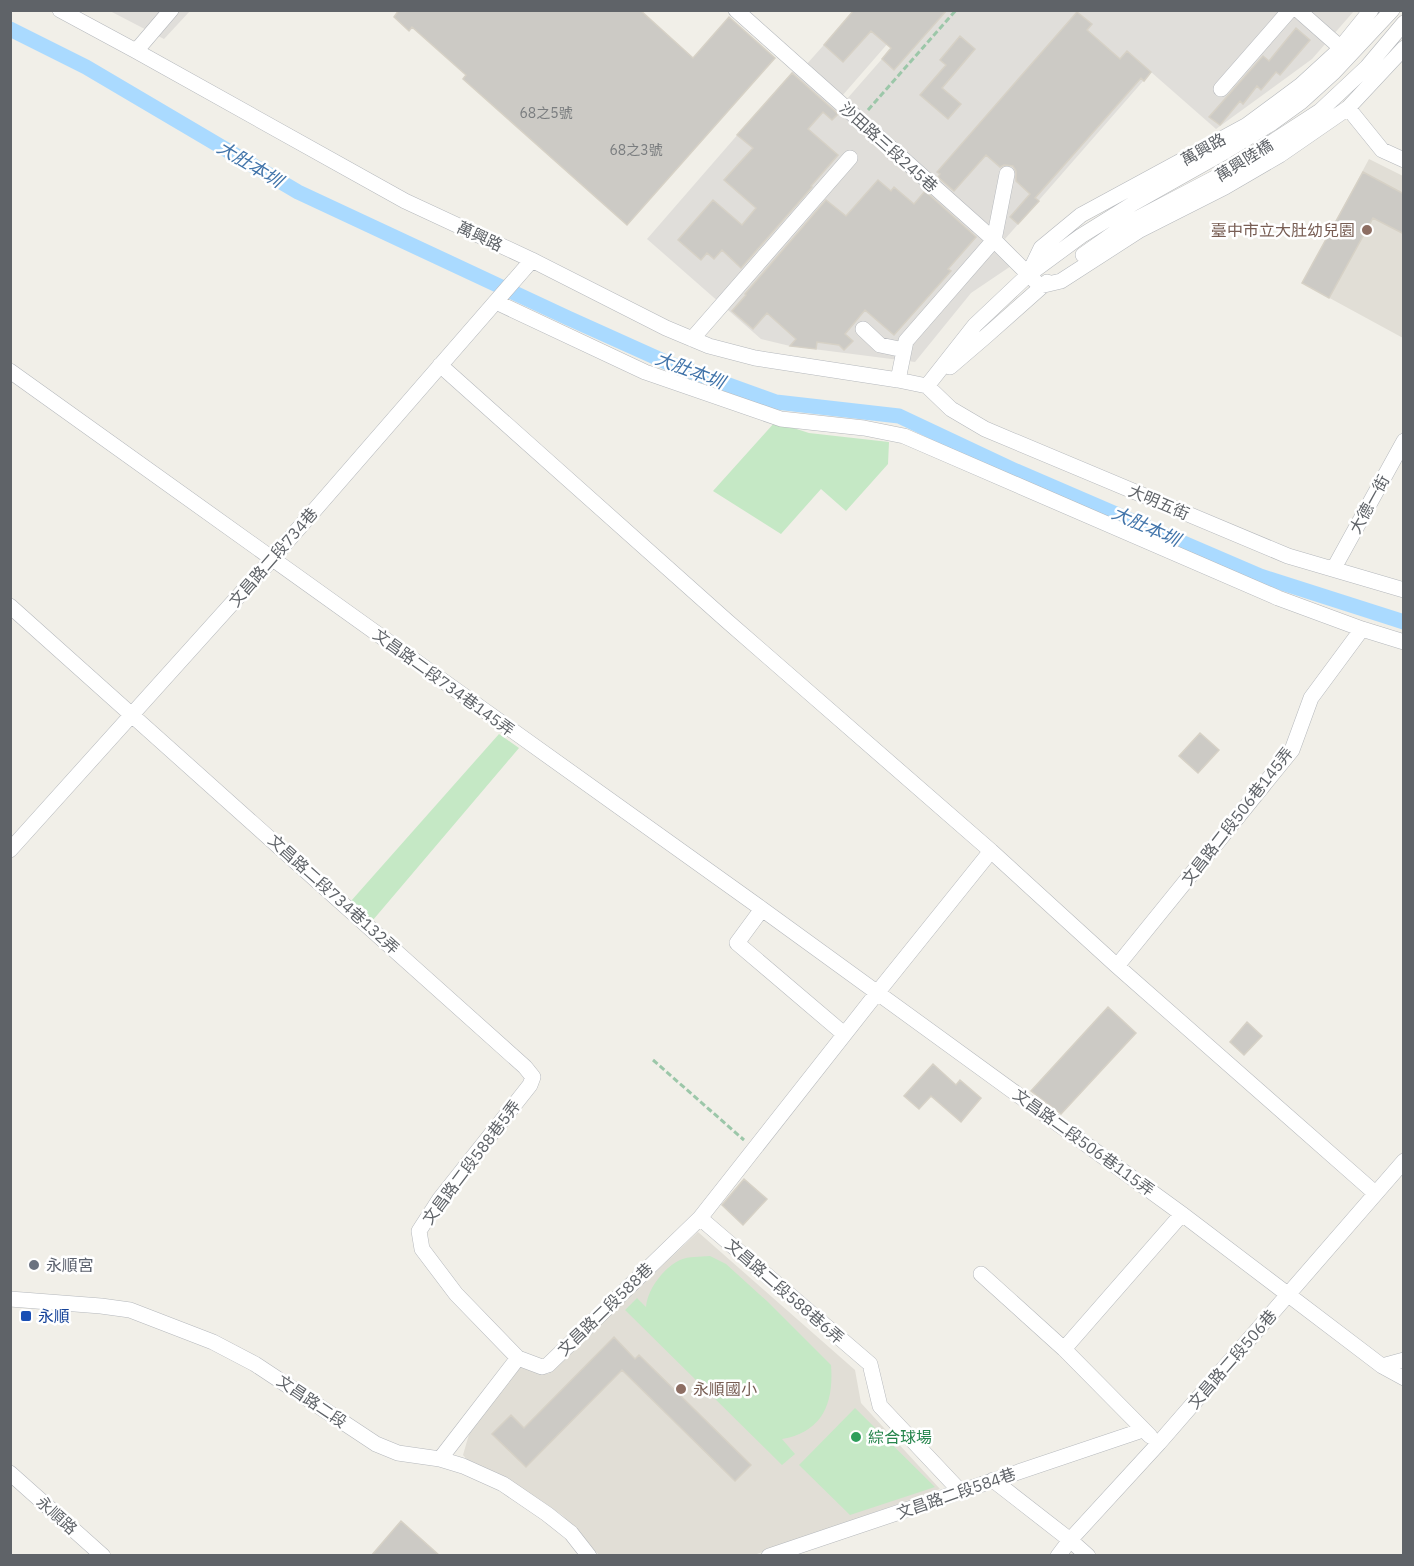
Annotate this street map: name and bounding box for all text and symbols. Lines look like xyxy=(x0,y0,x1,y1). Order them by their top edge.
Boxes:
street label: 沙田路三段245巷 xyxy=(836,98,942,196)
house number: 68之5號 xyxy=(519,104,573,122)
street label: 萬興路 xyxy=(1177,129,1229,169)
street label: 萬興陸橋 xyxy=(1212,135,1276,185)
water label: 大肚本圳 xyxy=(213,136,289,194)
house number: 68之3號 xyxy=(609,141,663,159)
street label: 萬興路 xyxy=(454,217,506,255)
place label: 臺中市立大肚幼兒園 xyxy=(1211,220,1355,240)
marker: 臺中市立大肚幼兒園 xyxy=(1360,223,1374,237)
water label: 大肚本圳 xyxy=(652,346,731,395)
street label: 大德一街 xyxy=(1345,471,1393,537)
street label: 大明五街 xyxy=(1126,480,1192,524)
water label: 大肚本圳 xyxy=(1108,501,1186,552)
street label: 文昌路二段734巷 xyxy=(225,503,321,611)
street label: 文昌路二段734巷145弄 xyxy=(370,624,518,740)
street label: 文昌路二段506巷145弄 xyxy=(1177,743,1297,889)
street label: 文昌路二段734巷132弄 xyxy=(264,830,404,958)
street label: 文昌路二段506巷115弄 xyxy=(1010,1084,1158,1200)
street label: 文昌路二段588巷5弄 xyxy=(418,1096,524,1228)
street label: 文昌路二段588巷6弄 xyxy=(722,1234,848,1348)
place label: 永順宮 xyxy=(46,1255,94,1275)
marker: 永順宮 xyxy=(27,1258,41,1272)
street label: 文昌路二段588巷 xyxy=(553,1258,657,1360)
street label: 文昌路二段506巷 xyxy=(1184,1305,1280,1413)
place label: 永順 xyxy=(38,1306,70,1326)
marker: 永順 xyxy=(19,1309,33,1323)
street label: 文昌路二段 xyxy=(273,1370,351,1432)
place label: 永順國小 xyxy=(693,1379,757,1399)
marker: 永順國小 xyxy=(674,1382,688,1396)
place label: 綜合球場 xyxy=(868,1427,932,1447)
marker: 綜合球場 xyxy=(849,1430,863,1444)
street label: 文昌路二段584巷 xyxy=(894,1463,1018,1523)
street label: 永順路 xyxy=(32,1492,82,1538)

